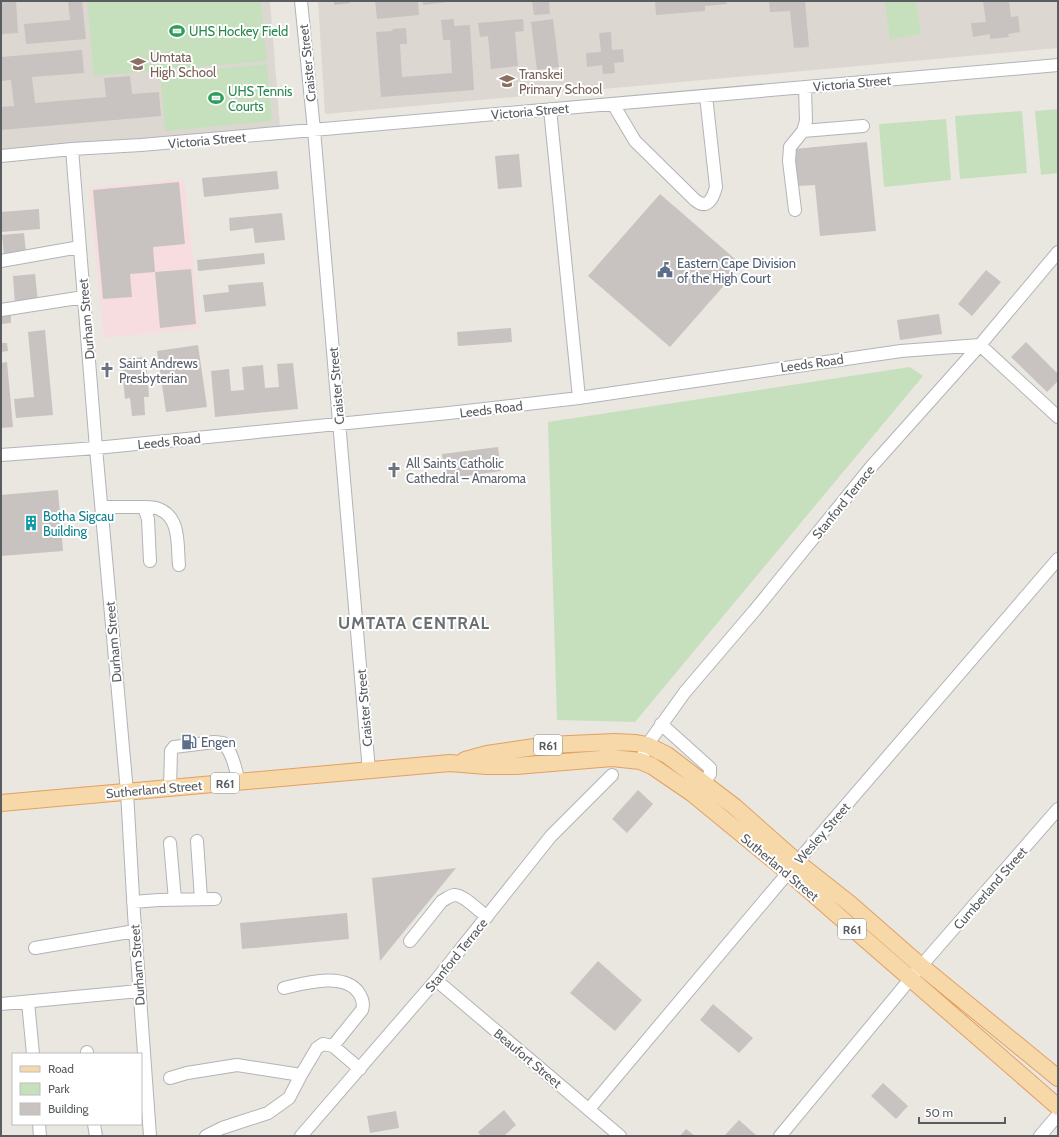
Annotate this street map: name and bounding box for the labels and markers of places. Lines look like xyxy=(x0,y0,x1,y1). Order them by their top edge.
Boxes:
sports icon: UHS Hockey Field xyxy=(168,22,186,40)
place label: UHS Hockey Field xyxy=(189,23,288,39)
place label: Umtata High School xyxy=(150,49,216,80)
school or university icon: Umtata High School xyxy=(129,55,147,73)
place label: Transkei Primary School xyxy=(519,66,602,97)
school or university icon: Transkei Primary School xyxy=(498,72,516,90)
place label: UHS Tennis Courts xyxy=(228,83,293,114)
sports icon: UHS Tennis Courts xyxy=(207,89,225,107)
place label: Eastern Cape Division of the High Court xyxy=(677,255,796,286)
public building icon: Eastern Cape Division of the High Court xyxy=(656,261,674,279)
place label: Saint Andrews Presbyterian xyxy=(119,355,199,386)
church icon: Saint Andrews Presbyterian xyxy=(98,361,116,379)
place label: All Saints Catholic Cathedral – Amaroma xyxy=(406,455,527,486)
church icon: All Saints Catholic Cathedral – Amaroma xyxy=(385,461,403,479)
place label: Botha Sigcau Building xyxy=(43,508,114,539)
building icon: Botha Sigcau Building xyxy=(22,514,40,532)
fuel station icon: Engen xyxy=(180,733,198,751)
place label: Engen xyxy=(201,734,236,750)

